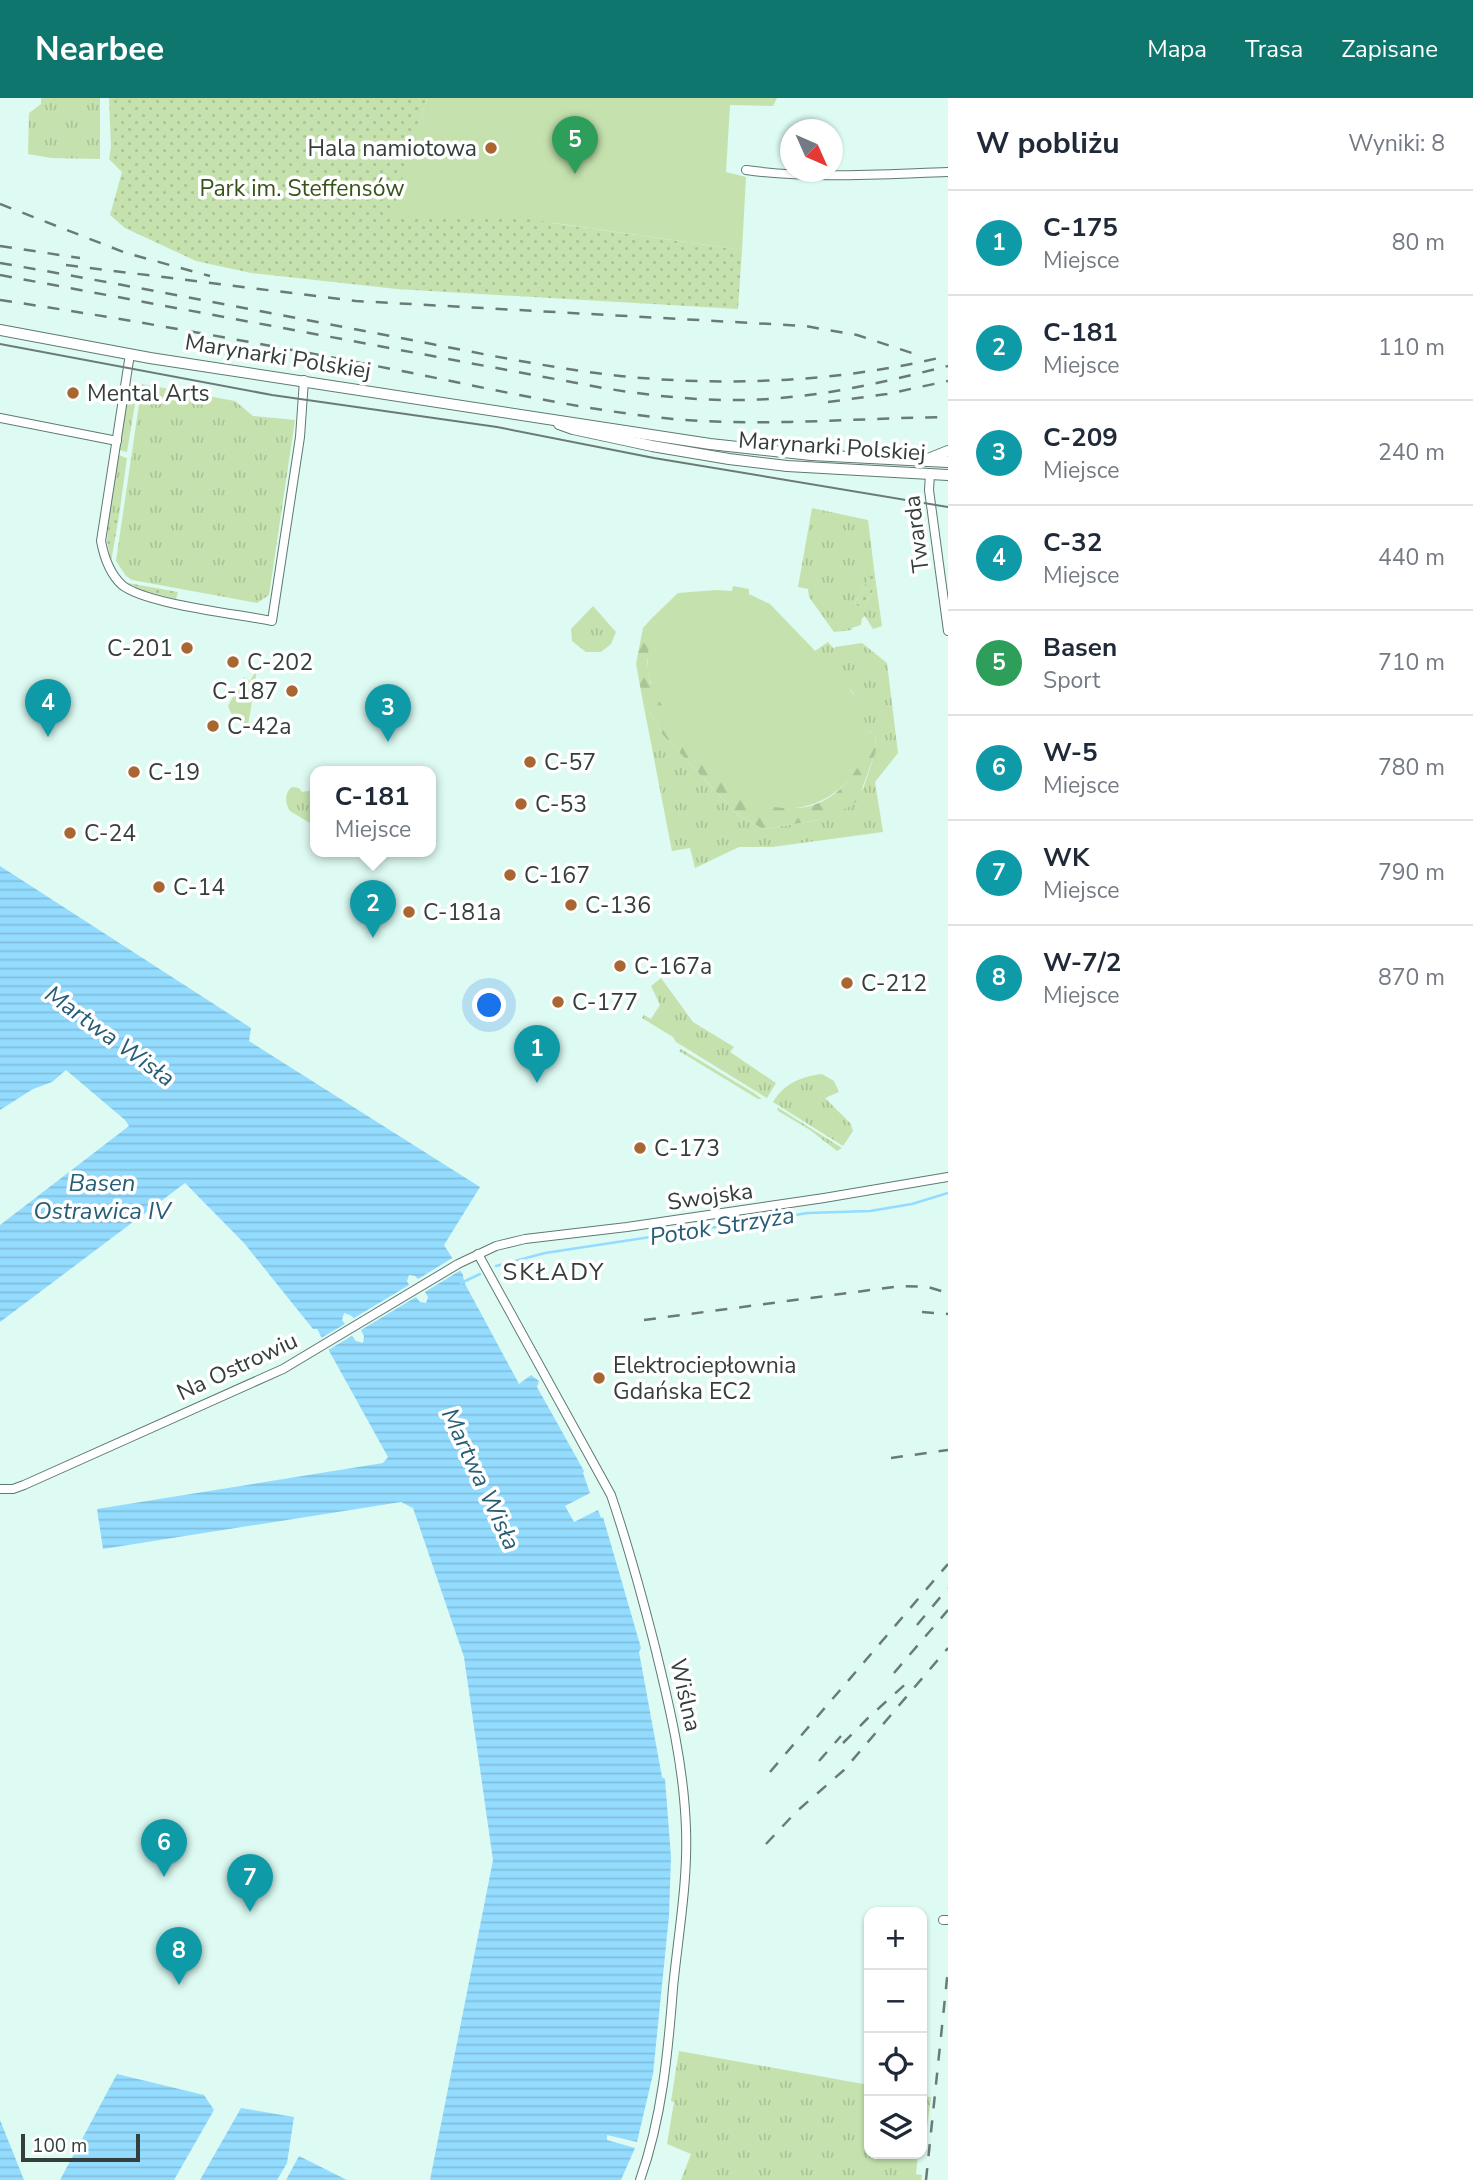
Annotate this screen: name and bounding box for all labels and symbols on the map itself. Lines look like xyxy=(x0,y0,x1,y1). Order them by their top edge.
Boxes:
pin: 5 xyxy=(552,116,598,174)
north arrow xyxy=(780,119,843,182)
place label: Hala namiotowa xyxy=(308,133,477,164)
marker: Hala namiotowa xyxy=(483,140,499,156)
park label: Park im. Steffensów xyxy=(199,173,405,204)
street label: Marynarki Polskiej xyxy=(183,326,373,387)
place label: Mental Arts xyxy=(87,378,210,409)
marker: Mental Arts xyxy=(65,385,81,401)
street label: Marynarki Polskiej xyxy=(737,424,927,469)
street label: Twarda xyxy=(896,494,937,574)
place label: C-201 xyxy=(107,633,173,664)
marker: C-201 xyxy=(179,640,195,656)
place label: C-202 xyxy=(247,647,313,678)
marker: C-202 xyxy=(225,654,241,670)
place label: C-187 xyxy=(212,676,278,707)
pin: 4 xyxy=(25,679,71,737)
marker: C-187 xyxy=(284,683,300,699)
pin: 3 xyxy=(365,684,411,742)
place label: C-42a xyxy=(227,711,291,742)
marker: C-42a xyxy=(205,718,221,734)
place label: C-57 xyxy=(544,747,596,778)
marker: C-57 xyxy=(522,754,538,770)
place label: C-19 xyxy=(148,757,200,788)
marker: C-19 xyxy=(126,764,142,780)
place label: C-53 xyxy=(535,789,587,820)
marker: C-53 xyxy=(513,796,529,812)
place label: C-24 xyxy=(84,818,136,849)
marker: C-24 xyxy=(62,825,78,841)
place label: C-167 xyxy=(524,860,590,891)
marker: C-167 xyxy=(502,867,518,883)
place label: C-14 xyxy=(173,872,225,903)
marker: C-14 xyxy=(151,879,167,895)
pin: 2 xyxy=(350,880,396,938)
place label: C-136 xyxy=(585,890,651,921)
place label: C-181a xyxy=(423,897,501,928)
marker: C-136 xyxy=(563,897,579,913)
marker: C-181a xyxy=(401,904,417,920)
place label: C-167a xyxy=(634,951,712,982)
marker: C-167a xyxy=(612,958,628,974)
place label: C-212 xyxy=(861,968,927,999)
marker: C-212 xyxy=(839,975,855,991)
water label: Martwa Wisła xyxy=(39,978,181,1094)
place label: C-177 xyxy=(572,987,638,1018)
your location xyxy=(472,988,506,1022)
marker: C-177 xyxy=(550,994,566,1010)
pin: 1 xyxy=(514,1025,560,1083)
place label: C-173 xyxy=(654,1133,720,1164)
marker: C-173 xyxy=(632,1140,648,1156)
water label: Basen Ostrawica IV xyxy=(33,1167,173,1227)
street label: Swojska xyxy=(665,1175,755,1218)
water label: Potok Strzyża xyxy=(647,1199,797,1253)
district label: SKŁADY xyxy=(503,1256,605,1288)
street label: Na Ostrowiu xyxy=(172,1325,303,1408)
place label: Elektrociepłownia Gdańska EC2 xyxy=(613,1350,796,1407)
marker: Elektrociepłownia Gdańska EC2 xyxy=(591,1370,607,1386)
water label: Martwa Wisła xyxy=(434,1403,528,1555)
street label: Wiślna xyxy=(662,1656,709,1735)
pin: 6 xyxy=(141,1819,187,1877)
pin: 7 xyxy=(227,1854,273,1912)
pin: 8 xyxy=(156,1927,202,1985)
scale bar xyxy=(21,2131,140,2163)

